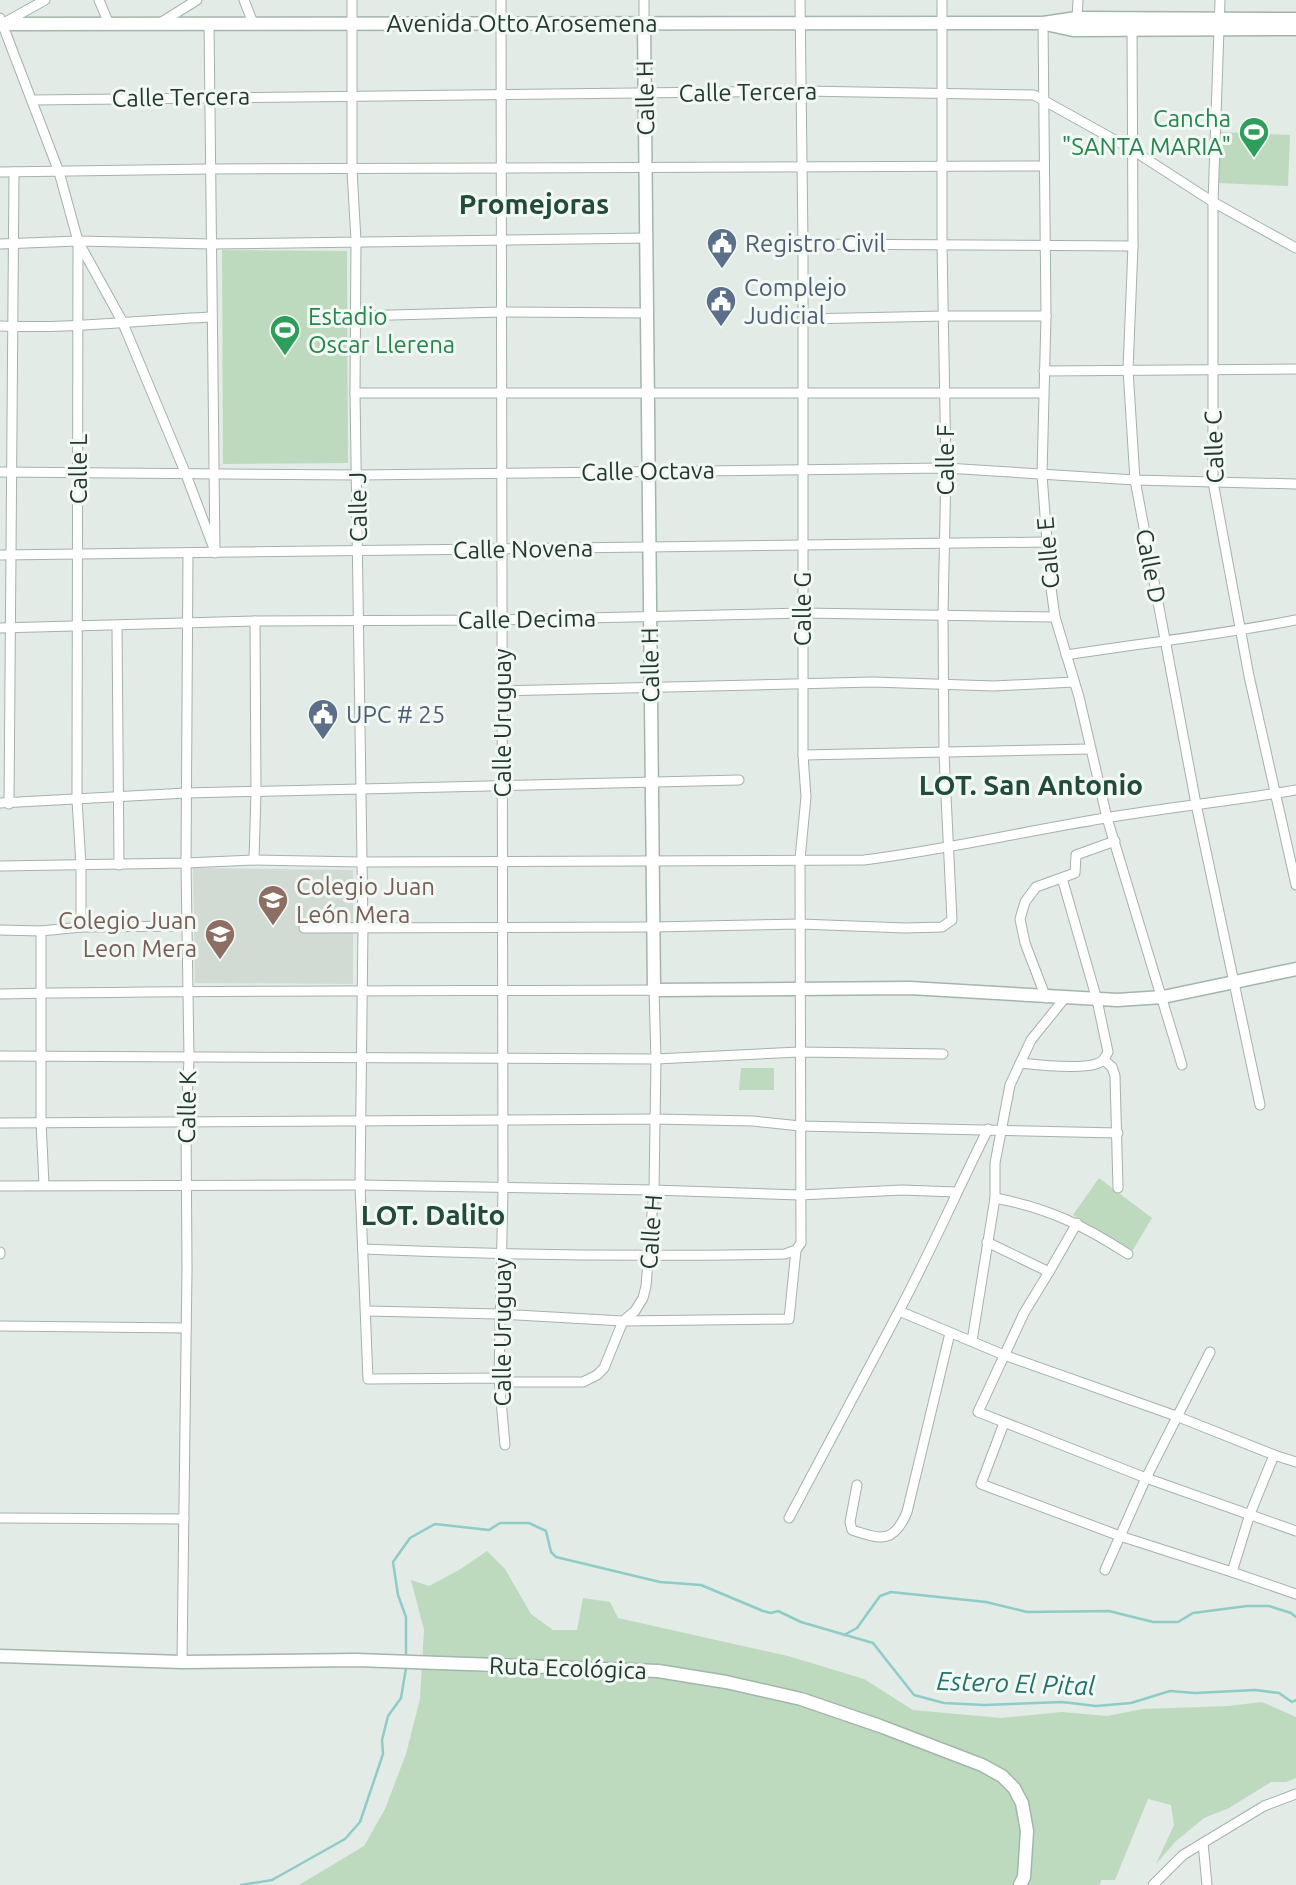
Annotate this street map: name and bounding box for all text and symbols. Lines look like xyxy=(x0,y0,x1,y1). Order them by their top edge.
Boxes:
street label: Avenida Otto Arosemena xyxy=(387,10,657,37)
street label: Calle H xyxy=(631,60,659,136)
street label: Calle Tercera xyxy=(678,77,818,107)
street label: Calle Tercera xyxy=(111,82,251,112)
place label: Cancha "SANTA MARIA" xyxy=(1062,105,1231,160)
sports icon: Cancha "SANTA MARIA" xyxy=(1237,115,1271,159)
district label: Promejoras xyxy=(459,188,609,219)
public building icon: Registro Civil xyxy=(705,226,739,270)
place label: Registro Civil xyxy=(745,230,886,257)
place label: Complejo Judicial xyxy=(744,274,847,329)
public building icon: Complejo Judicial xyxy=(704,284,738,328)
place label: Estadio Oscar Llerena xyxy=(308,303,455,358)
sports icon: Estadio Oscar Llerena xyxy=(268,313,302,357)
street label: Calle C xyxy=(1199,410,1229,484)
street label: Calle F xyxy=(932,424,959,496)
street label: Calle L xyxy=(65,434,92,504)
street label: Calle Octava xyxy=(581,456,715,486)
street label: Calle J xyxy=(344,472,372,542)
street label: Calle E xyxy=(1031,516,1065,590)
street label: Calle D xyxy=(1131,526,1171,606)
street label: Calle Novena xyxy=(453,534,593,564)
street label: Calle G xyxy=(789,572,816,646)
street label: Calle Decima xyxy=(457,604,597,634)
street label: Calle H xyxy=(636,627,664,703)
street label: Calle Uruguay xyxy=(489,648,516,797)
public building icon: UPC # 25 xyxy=(306,697,340,741)
place label: UPC # 25 xyxy=(346,701,445,728)
district label: LOT. San Antonio xyxy=(919,769,1143,800)
place label: Colegio Juan León Mera xyxy=(296,873,435,928)
school or university icon: Colegio Juan León Mera xyxy=(256,883,290,927)
place label: Colegio Juan Leon Mera xyxy=(58,907,197,962)
school or university icon: Colegio Juan Leon Mera xyxy=(203,917,237,961)
street label: Calle K xyxy=(173,1070,201,1144)
street label: Calle H xyxy=(635,1194,667,1270)
district label: LOT. Dalito xyxy=(361,1199,505,1230)
street label: Calle Uruguay xyxy=(489,1257,516,1406)
street label: Ruta Ecológica xyxy=(489,1652,647,1684)
water label: Estero El Pital xyxy=(936,1666,1096,1700)

